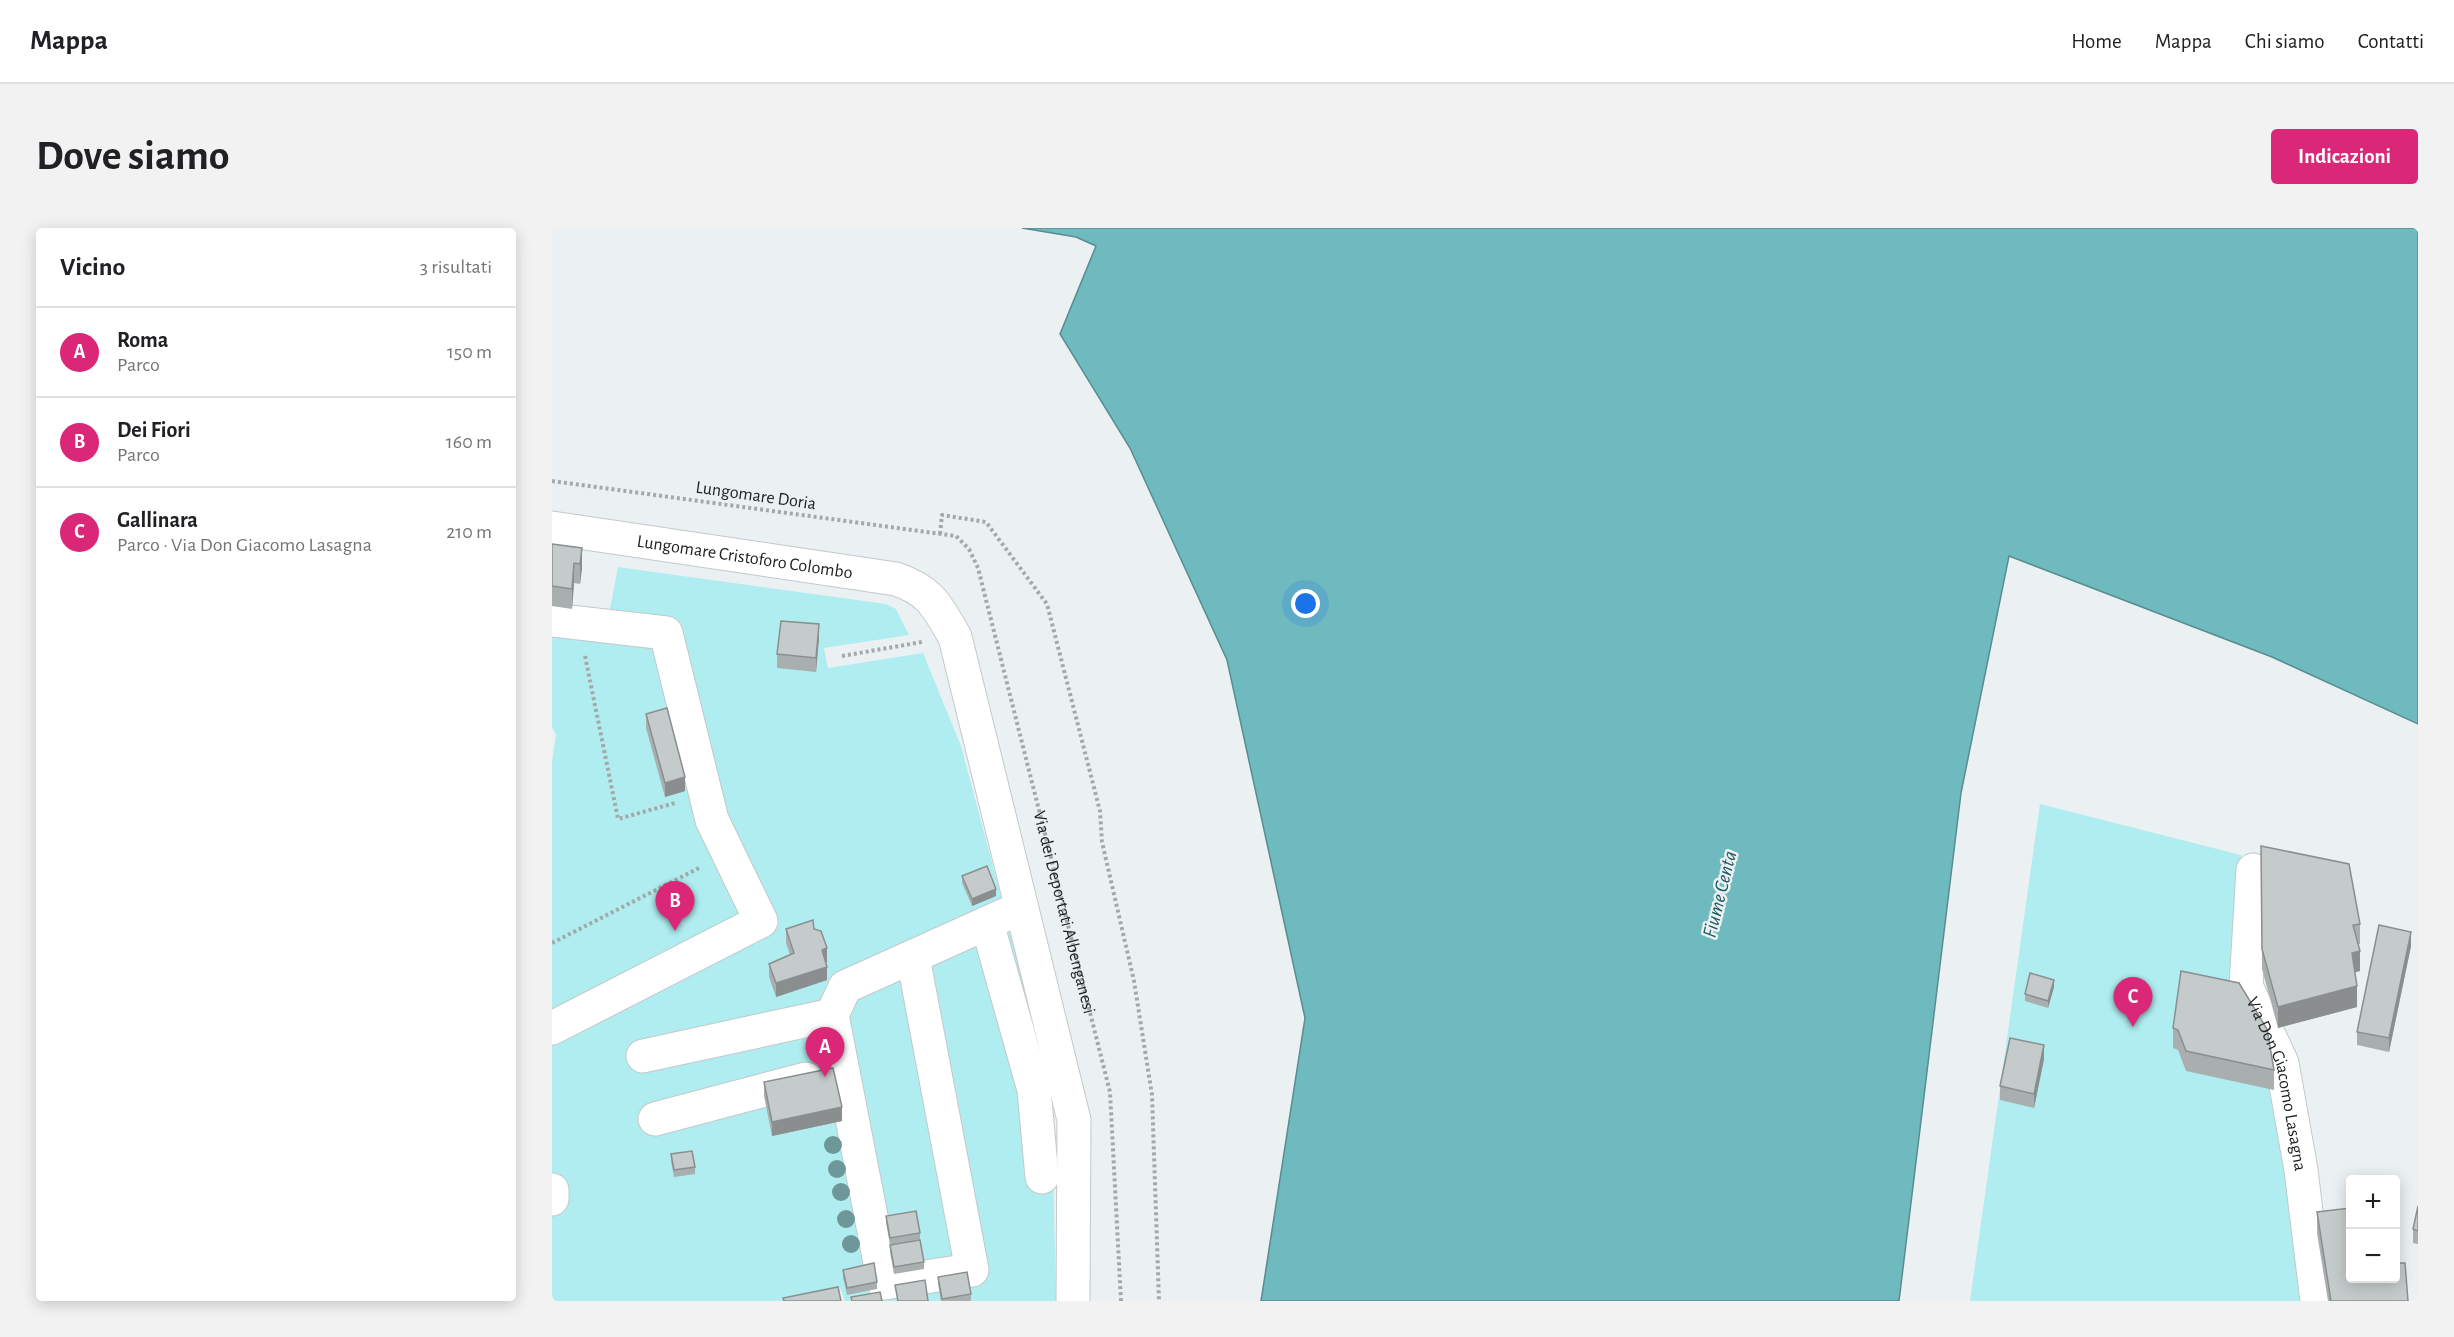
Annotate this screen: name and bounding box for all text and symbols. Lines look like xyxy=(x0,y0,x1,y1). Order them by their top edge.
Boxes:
text: Mappa xyxy=(30,27,108,55)
text: Home xyxy=(2071,31,2122,52)
text: Mappa xyxy=(2155,31,2212,52)
text: Chi siamo xyxy=(2245,31,2325,52)
text: Contatti xyxy=(2358,31,2424,52)
button: Indicazioni xyxy=(2271,129,2418,184)
text: Dove siamo xyxy=(36,135,230,177)
text: Vicino xyxy=(60,254,125,280)
text: 3 risultati xyxy=(420,257,492,277)
text: Roma xyxy=(117,329,168,351)
text: A xyxy=(74,342,86,362)
text: 150 m xyxy=(447,342,492,362)
text: Parco xyxy=(117,355,160,375)
text: Dei Fiori xyxy=(117,419,191,441)
text: B xyxy=(74,432,85,452)
text: 160 m xyxy=(446,432,492,452)
text: Parco xyxy=(117,445,160,465)
street label: Lungomare Doria xyxy=(694,479,817,513)
text: Gallinara xyxy=(117,509,198,531)
text: C xyxy=(74,522,85,542)
text: 210 m xyxy=(446,522,492,542)
street label: Lungomare Cristoforo Colombo xyxy=(636,533,854,582)
text: Parco · Via Don Giacomo Lasagna xyxy=(117,535,372,555)
your location xyxy=(1291,589,1320,618)
street label: Via dei Deportati Albenganesi xyxy=(1030,809,1098,1016)
water label: Fiume Centa xyxy=(1700,849,1740,940)
pin: B xyxy=(656,882,694,931)
pin: C xyxy=(2114,978,2152,1027)
street label: Via Don Giacomo Lasagna xyxy=(2243,995,2309,1172)
pin: A xyxy=(806,1028,844,1077)
map controls xyxy=(2346,1175,2400,1283)
button: + xyxy=(2346,1175,2400,1229)
button: − xyxy=(2346,1229,2400,1283)

